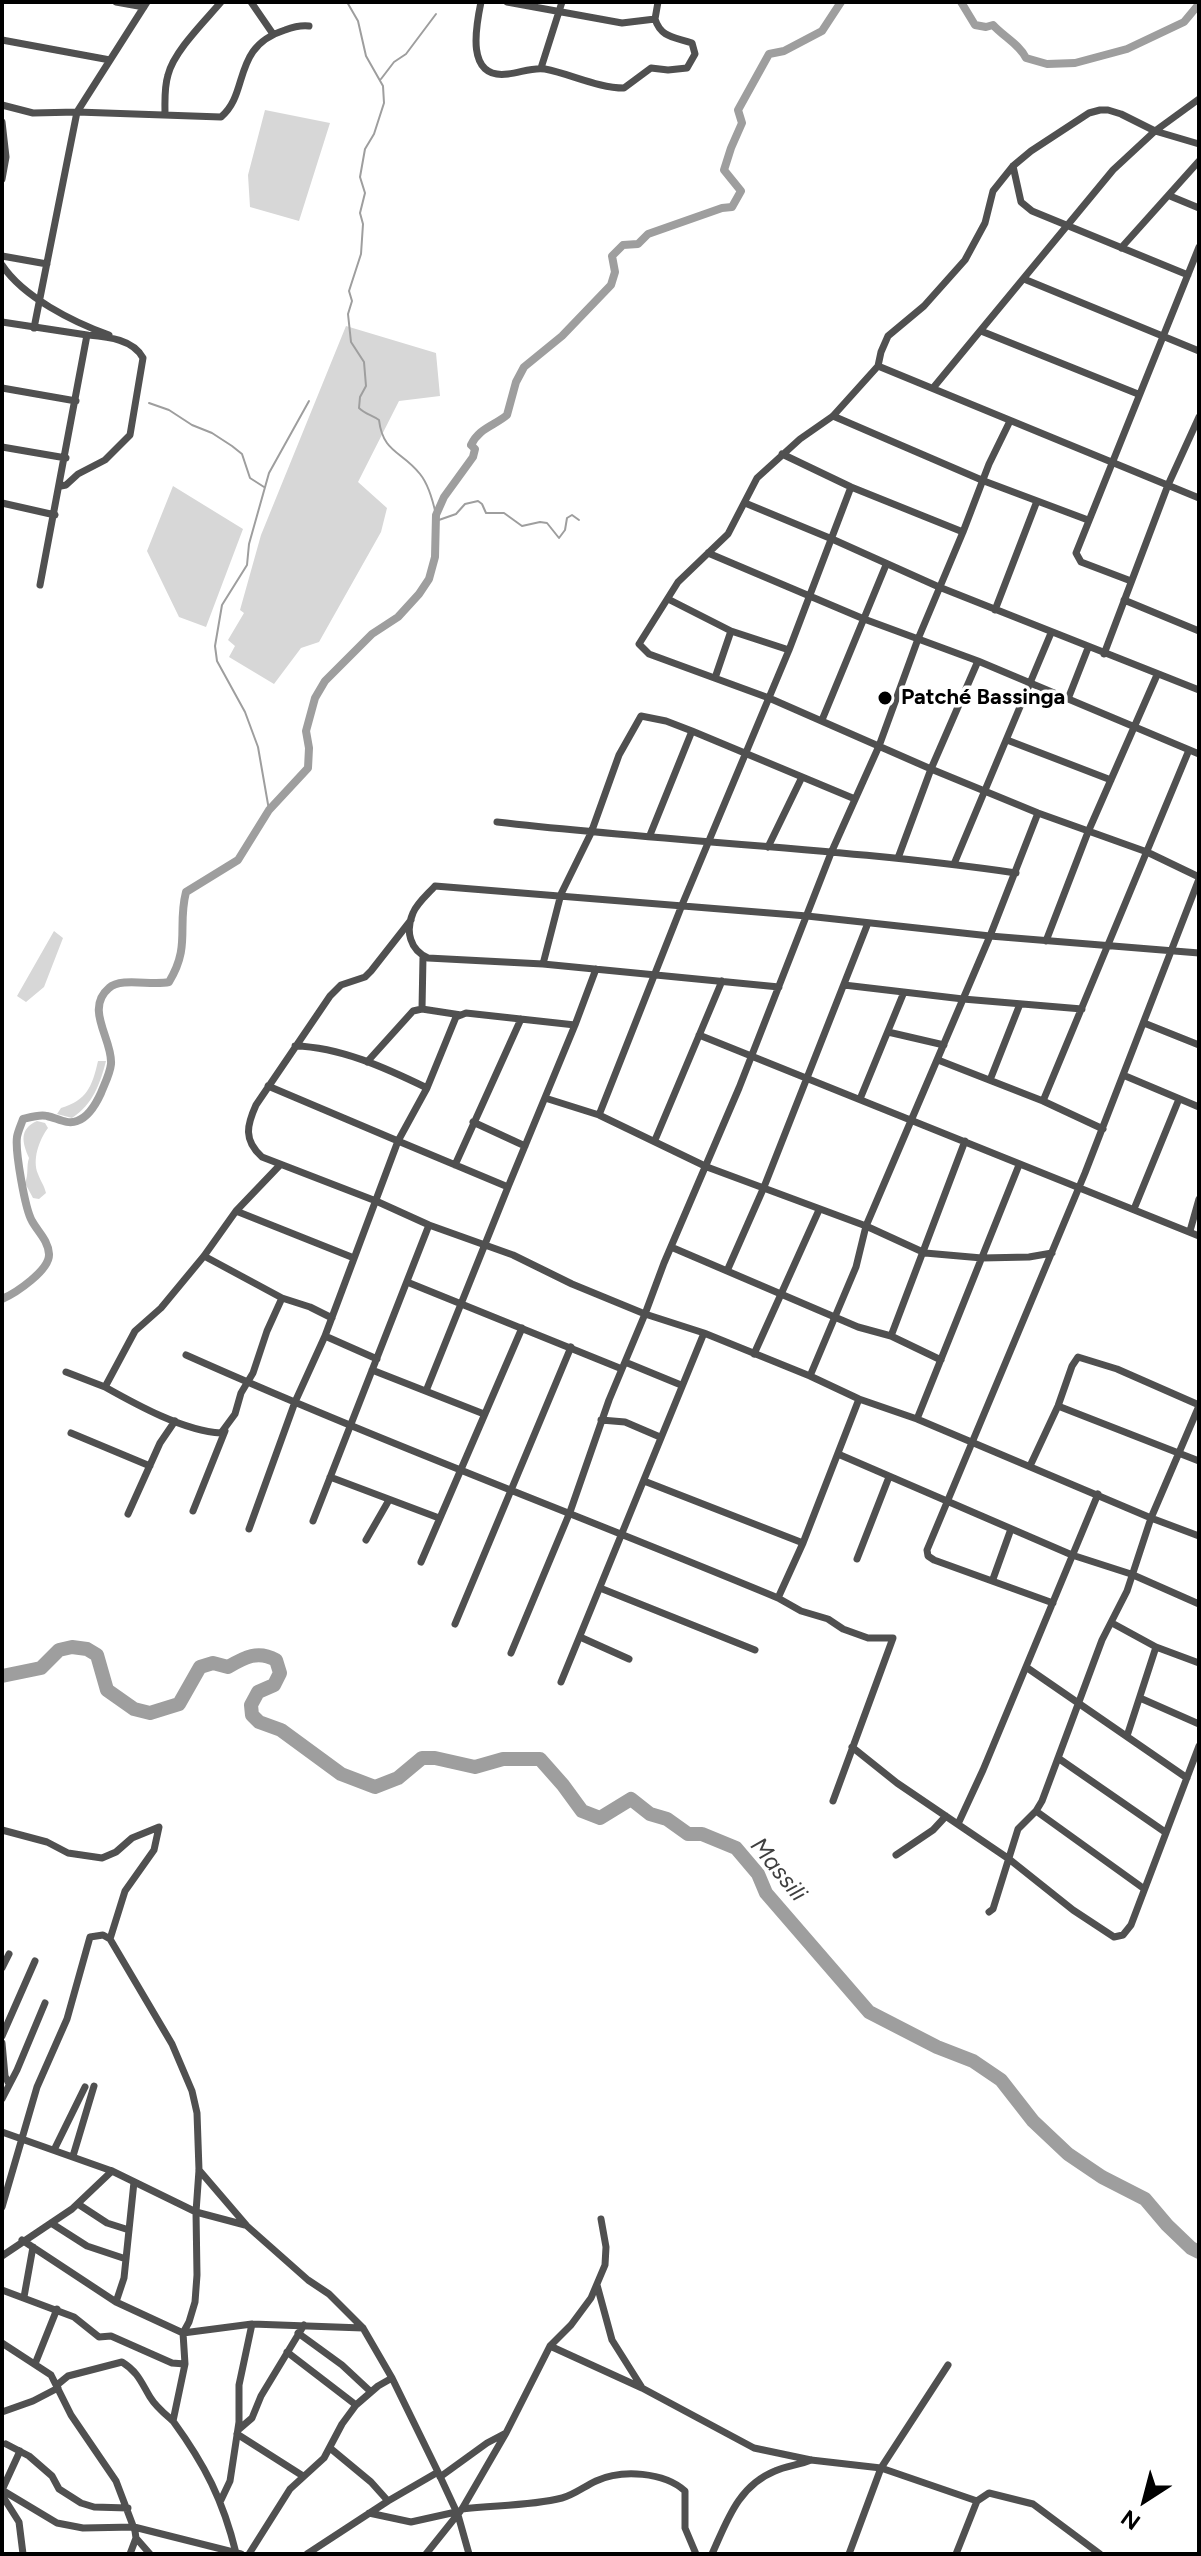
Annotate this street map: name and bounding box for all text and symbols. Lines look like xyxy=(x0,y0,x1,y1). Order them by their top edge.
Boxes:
place label: Patché Bassinga xyxy=(901,685,1065,711)
marker: Patché Bassinga xyxy=(876,689,894,707)
water label: Massili xyxy=(744,1832,812,1908)
north arrow xyxy=(1105,2460,1185,2540)
text: N xyxy=(1116,2504,1145,2536)

